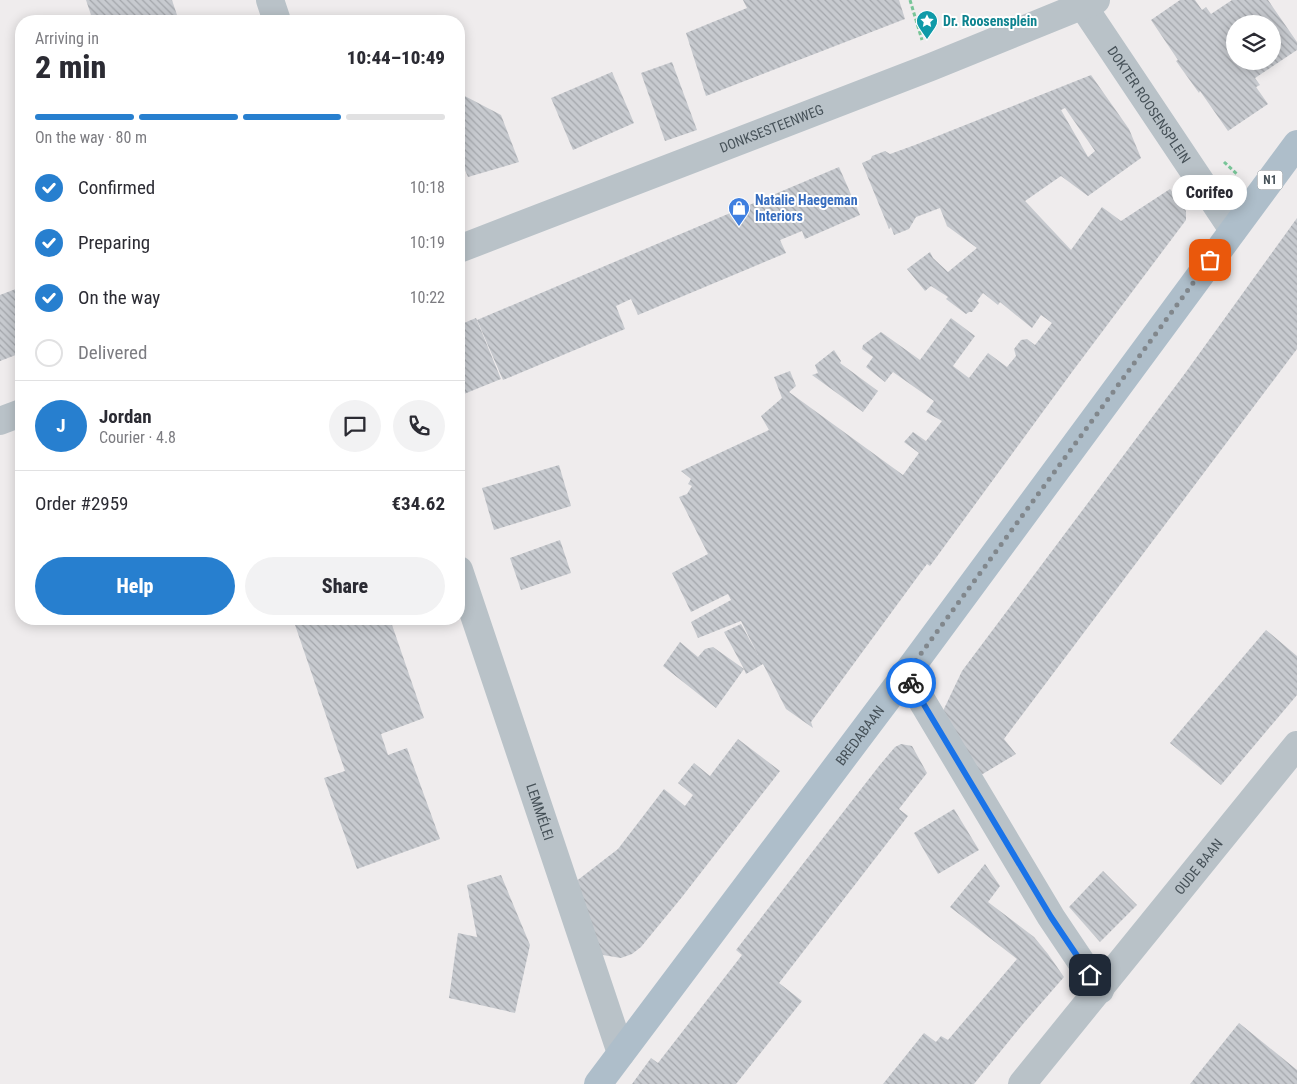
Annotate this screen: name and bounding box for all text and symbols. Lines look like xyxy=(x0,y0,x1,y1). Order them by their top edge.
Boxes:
place icon: Dr. Roosensplein xyxy=(915,9,939,40)
place label: Dr. Roosensplein xyxy=(943,13,1037,29)
map controls xyxy=(1226,15,1281,70)
button: layers xyxy=(1226,15,1281,70)
text: Arriving in xyxy=(35,29,99,48)
street label: DOKTER ROOSENSPLEIN xyxy=(1104,43,1194,166)
text: 10:44–10:49 xyxy=(347,46,445,69)
text: 2 min xyxy=(35,48,106,86)
street label: DONKSESTEENWEG xyxy=(717,101,826,156)
text: On the way · 80 m xyxy=(35,128,147,147)
road number: N1 xyxy=(1258,170,1282,190)
icon: check xyxy=(35,174,63,202)
callout: Corifeo xyxy=(1172,175,1248,210)
text: Confirmed xyxy=(78,176,155,199)
text: 10:18 xyxy=(410,178,445,197)
text: Corifeo xyxy=(1186,183,1233,202)
place label: Natalie Haegeman Interiors xyxy=(755,192,858,224)
shop icon: Natalie Haegeman Interiors xyxy=(727,196,751,227)
icon: check xyxy=(35,229,63,257)
text: Preparing xyxy=(78,231,150,254)
text: 10:19 xyxy=(410,233,445,252)
pin xyxy=(1189,239,1231,281)
icon: bag xyxy=(1196,246,1224,274)
icon: check xyxy=(35,284,63,312)
text: On the way xyxy=(78,286,160,309)
text: 10:22 xyxy=(410,288,445,307)
text: Delivered xyxy=(78,341,147,364)
button: chat xyxy=(329,400,381,452)
button: phone xyxy=(393,400,445,452)
text: Jordan xyxy=(99,405,152,428)
text: J xyxy=(56,414,66,437)
text: Courier · 4.8 xyxy=(99,428,176,447)
text: Order #2959 xyxy=(35,492,128,515)
text: €34.62 xyxy=(391,492,445,515)
button: Help xyxy=(35,557,235,615)
button: Share xyxy=(245,557,445,615)
courier xyxy=(886,658,936,708)
icon: bike xyxy=(897,669,925,697)
street label: BREDABAAN xyxy=(832,702,887,768)
street label: LEMMÉLEI xyxy=(523,781,557,842)
street label: OUDE BAAN xyxy=(1171,836,1226,898)
pin xyxy=(1069,954,1111,996)
icon: home xyxy=(1076,961,1104,989)

